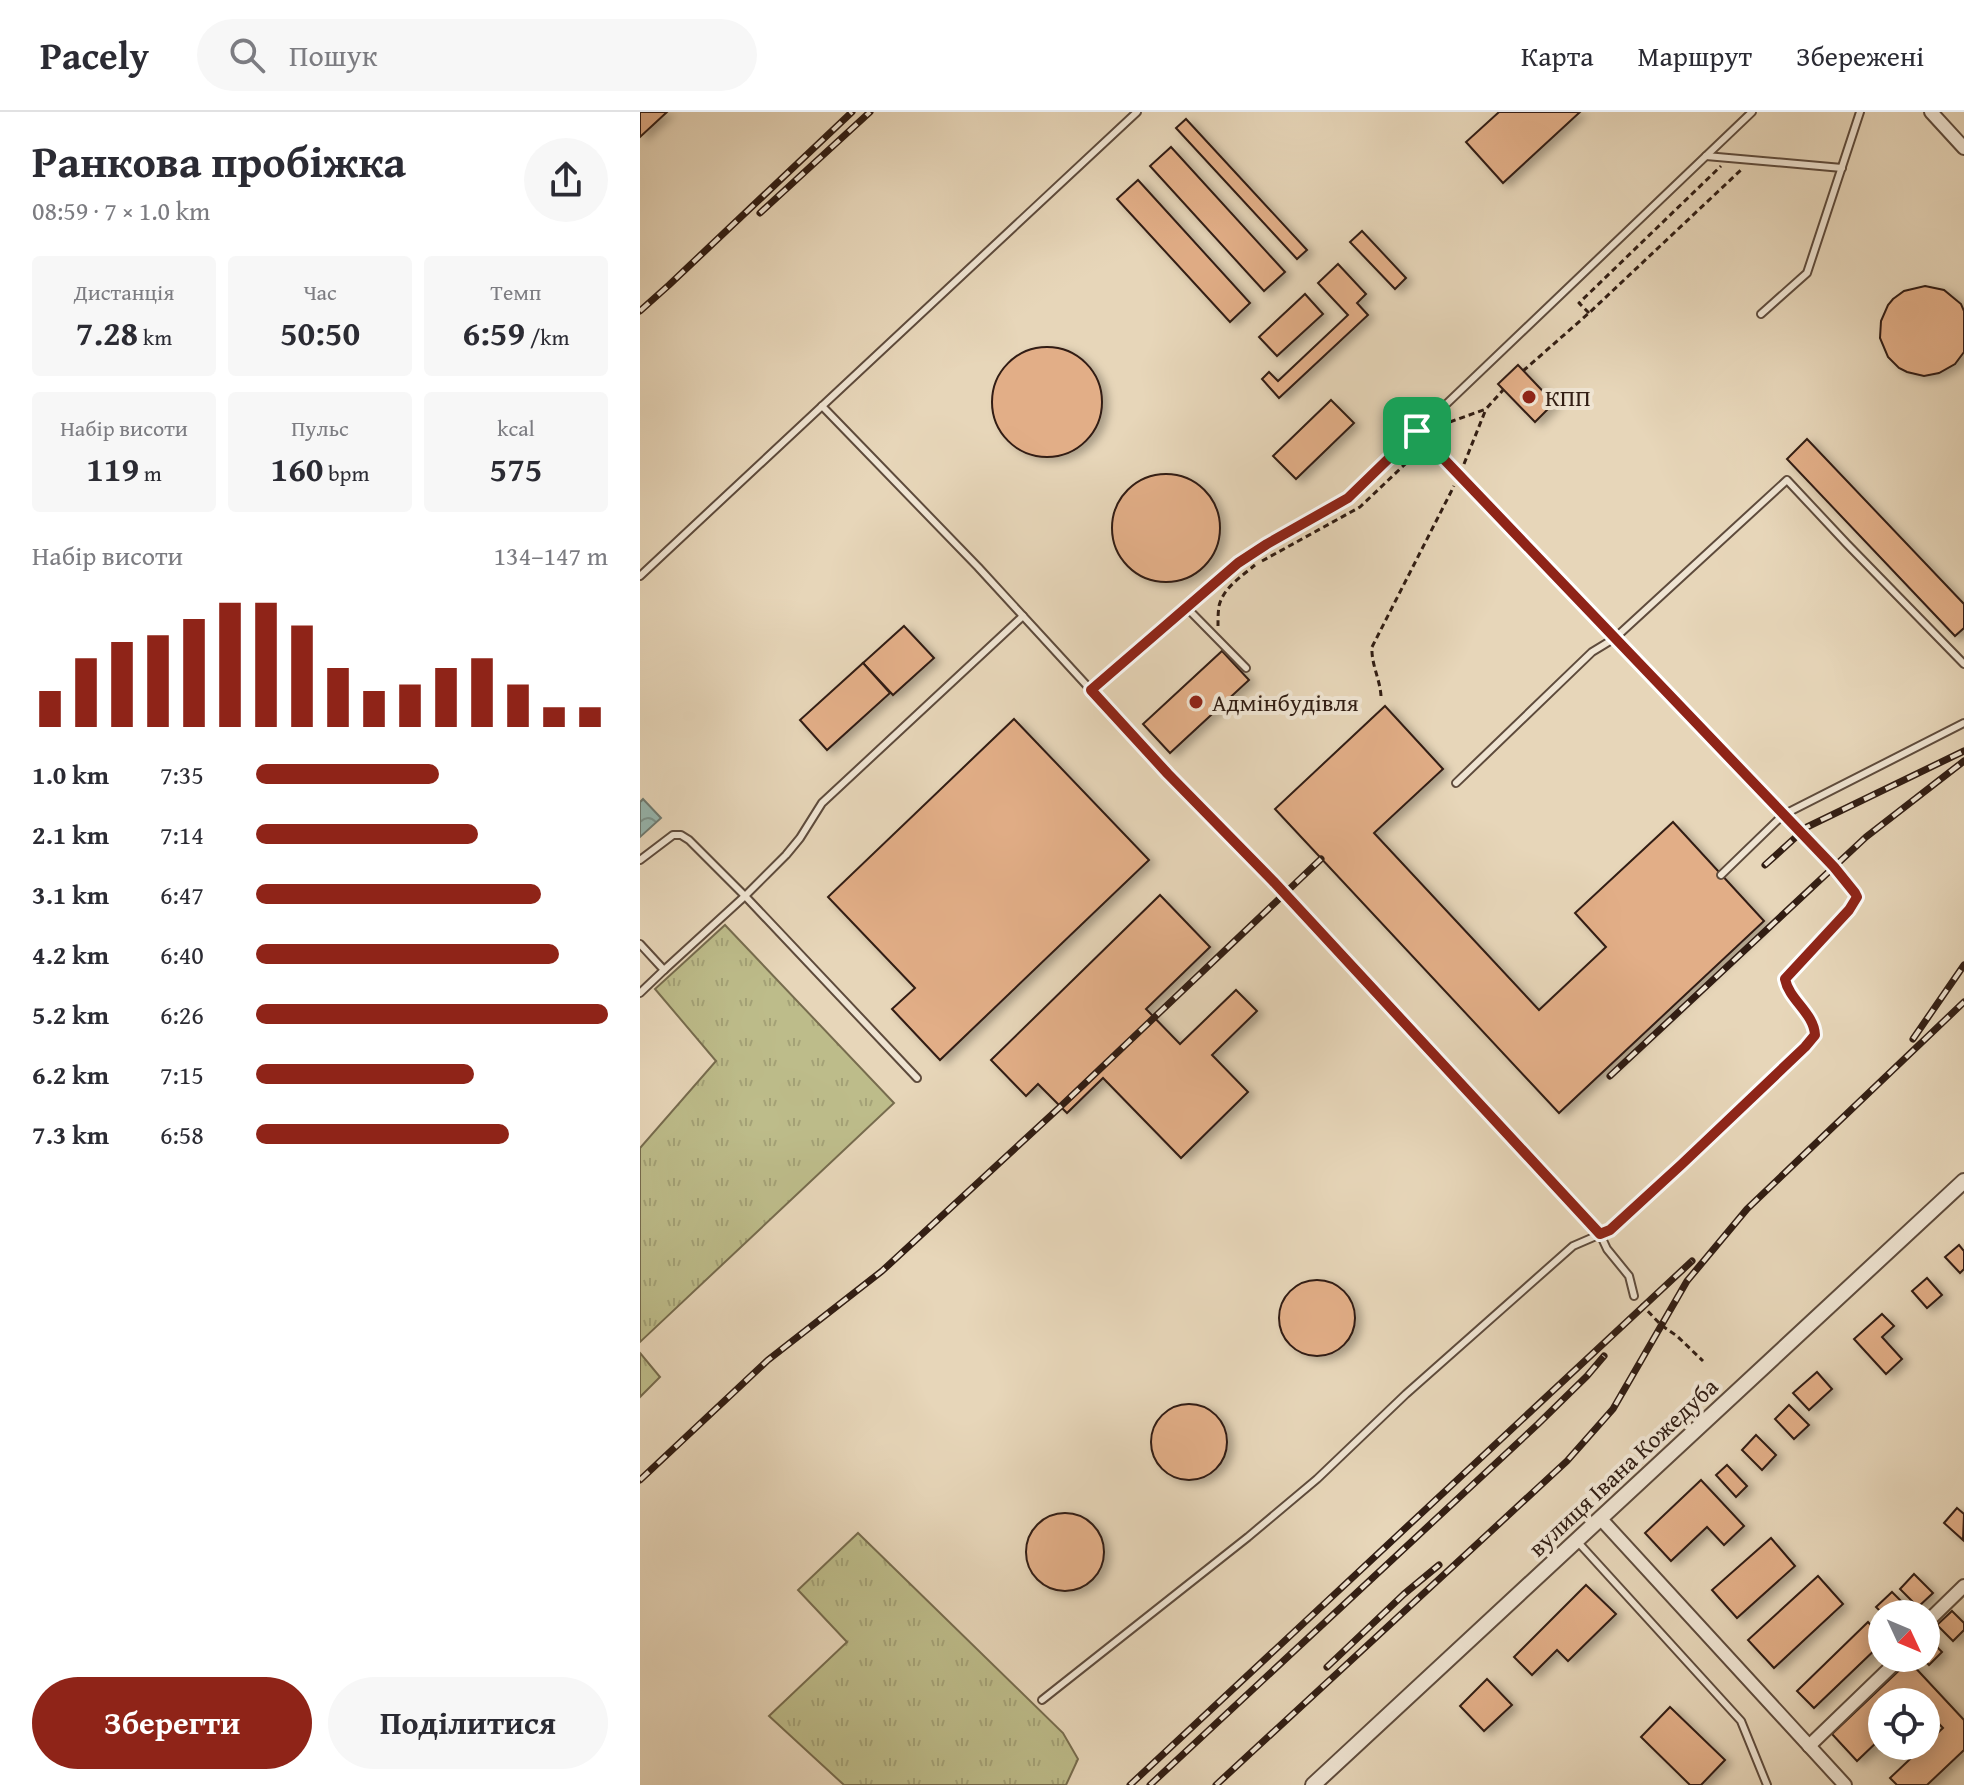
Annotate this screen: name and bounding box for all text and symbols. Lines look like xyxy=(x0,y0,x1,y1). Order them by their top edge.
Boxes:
search box xyxy=(197,19,757,91)
text: Pacely xyxy=(40,27,149,83)
icon: search xyxy=(225,33,269,77)
text: Пошук xyxy=(289,33,377,77)
text: Карта xyxy=(1521,35,1594,76)
text: Маршрут xyxy=(1638,35,1752,76)
text: Збережені xyxy=(1796,35,1924,76)
text: Ранкова пробіжка xyxy=(32,129,406,193)
button: share xyxy=(524,138,608,222)
text: 08:59 · 7 × 1.0 km xyxy=(32,191,210,230)
text: Дистанція xyxy=(74,276,174,308)
text: Час xyxy=(303,276,337,308)
text: Темп xyxy=(491,276,541,308)
text: 7.28 xyxy=(76,308,138,357)
text: 50:50 xyxy=(280,308,360,357)
text: 6:59 xyxy=(463,308,525,357)
text: km xyxy=(138,321,172,353)
text: /km xyxy=(525,321,569,353)
place label: КПП xyxy=(1545,380,1591,415)
marker: КПП xyxy=(1520,388,1538,406)
pin xyxy=(1383,397,1451,465)
icon: arrive xyxy=(1395,409,1439,453)
text: Набір висоти xyxy=(60,412,188,444)
text: Пульс xyxy=(291,412,349,444)
text: kcal xyxy=(497,412,535,444)
text: 119 xyxy=(86,444,139,493)
text: 160 xyxy=(271,444,323,493)
text: 575 xyxy=(490,444,542,493)
text: m xyxy=(139,457,162,489)
text: bpm xyxy=(323,457,369,489)
text: Набір висоти xyxy=(32,536,183,575)
text: 134–147 m xyxy=(494,536,608,575)
place label: Адмінбудівля xyxy=(1212,685,1359,720)
marker: Адмінбудівля xyxy=(1187,693,1205,711)
text: 1.0 km xyxy=(32,755,109,794)
text: 7:35 xyxy=(160,755,204,794)
text: 2.1 km xyxy=(32,815,109,854)
text: 7:14 xyxy=(160,815,204,854)
text: 3.1 km xyxy=(32,875,109,914)
text: 6:47 xyxy=(160,875,204,914)
text: 4.2 km xyxy=(32,935,109,974)
text: 6:40 xyxy=(160,935,204,974)
text: 5.2 km xyxy=(32,995,109,1034)
text: 6:26 xyxy=(160,995,204,1034)
text: 6.2 km xyxy=(32,1055,109,1094)
text: 7:15 xyxy=(160,1055,204,1094)
text: 7.3 km xyxy=(32,1115,109,1154)
text: 6:58 xyxy=(160,1115,204,1154)
street label: вулиця Івана Кожедуба xyxy=(1520,1369,1726,1565)
north arrow xyxy=(1868,1600,1940,1672)
map controls xyxy=(1868,1600,1940,1760)
button: Зберегти xyxy=(32,1677,312,1769)
button: Поділитися xyxy=(328,1677,608,1769)
button: locate xyxy=(1868,1688,1940,1760)

